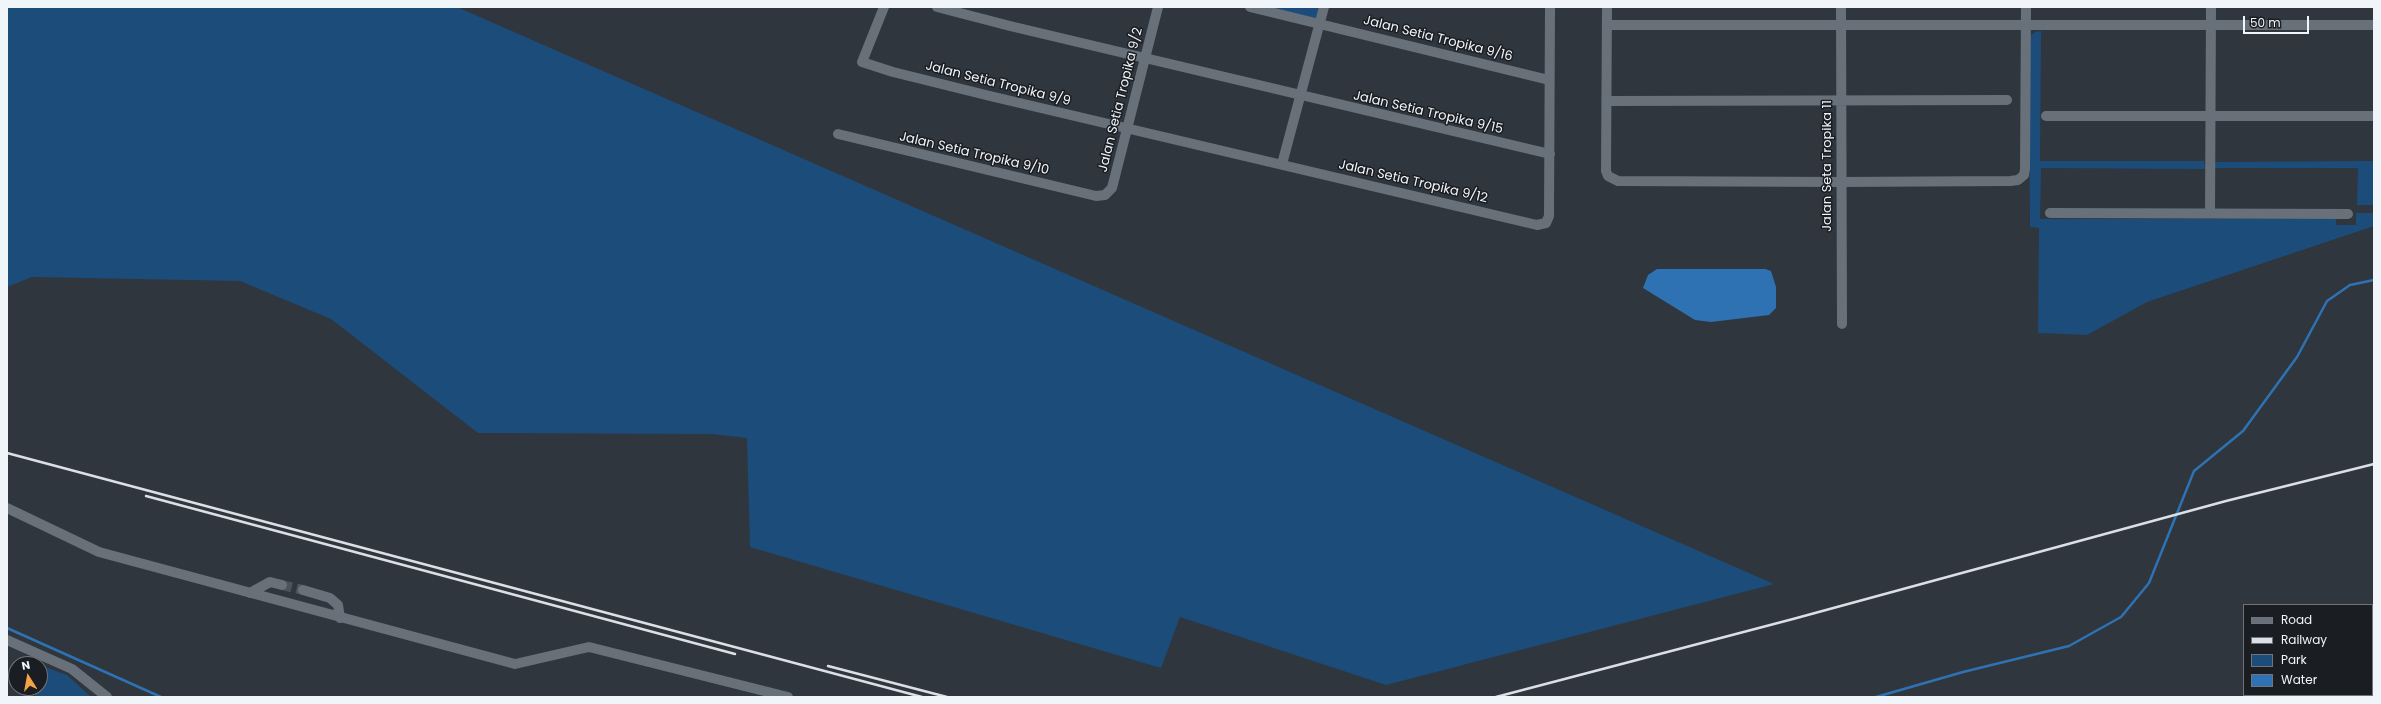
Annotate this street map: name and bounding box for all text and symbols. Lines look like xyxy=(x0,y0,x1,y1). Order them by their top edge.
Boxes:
scale bar xyxy=(2245,8,2311,34)
street label: Jalan Setia Tropika 9/16 xyxy=(1362,13,1514,65)
text: 50 m xyxy=(2250,14,2281,31)
street label: Jalan Setia Tropika 9/2 xyxy=(1095,26,1147,174)
street label: Jalan Setia Tropika 9/9 xyxy=(924,58,1072,110)
street label: Jalan Setia Tropika 9/15 xyxy=(1352,88,1504,138)
street label: Jalan Seta Tropika 11 xyxy=(1820,100,1836,232)
street label: Jalan Setia Tropika 9/10 xyxy=(898,129,1050,179)
street label: Jalan Setia Tropika 9/12 xyxy=(1337,157,1489,207)
legend xyxy=(2243,604,2373,696)
text: Road xyxy=(2281,611,2312,628)
text: Railway xyxy=(2281,631,2327,648)
text: Park xyxy=(2281,651,2307,668)
north arrow xyxy=(8,656,48,696)
text: N xyxy=(20,657,31,674)
text: Water xyxy=(2281,671,2317,688)

